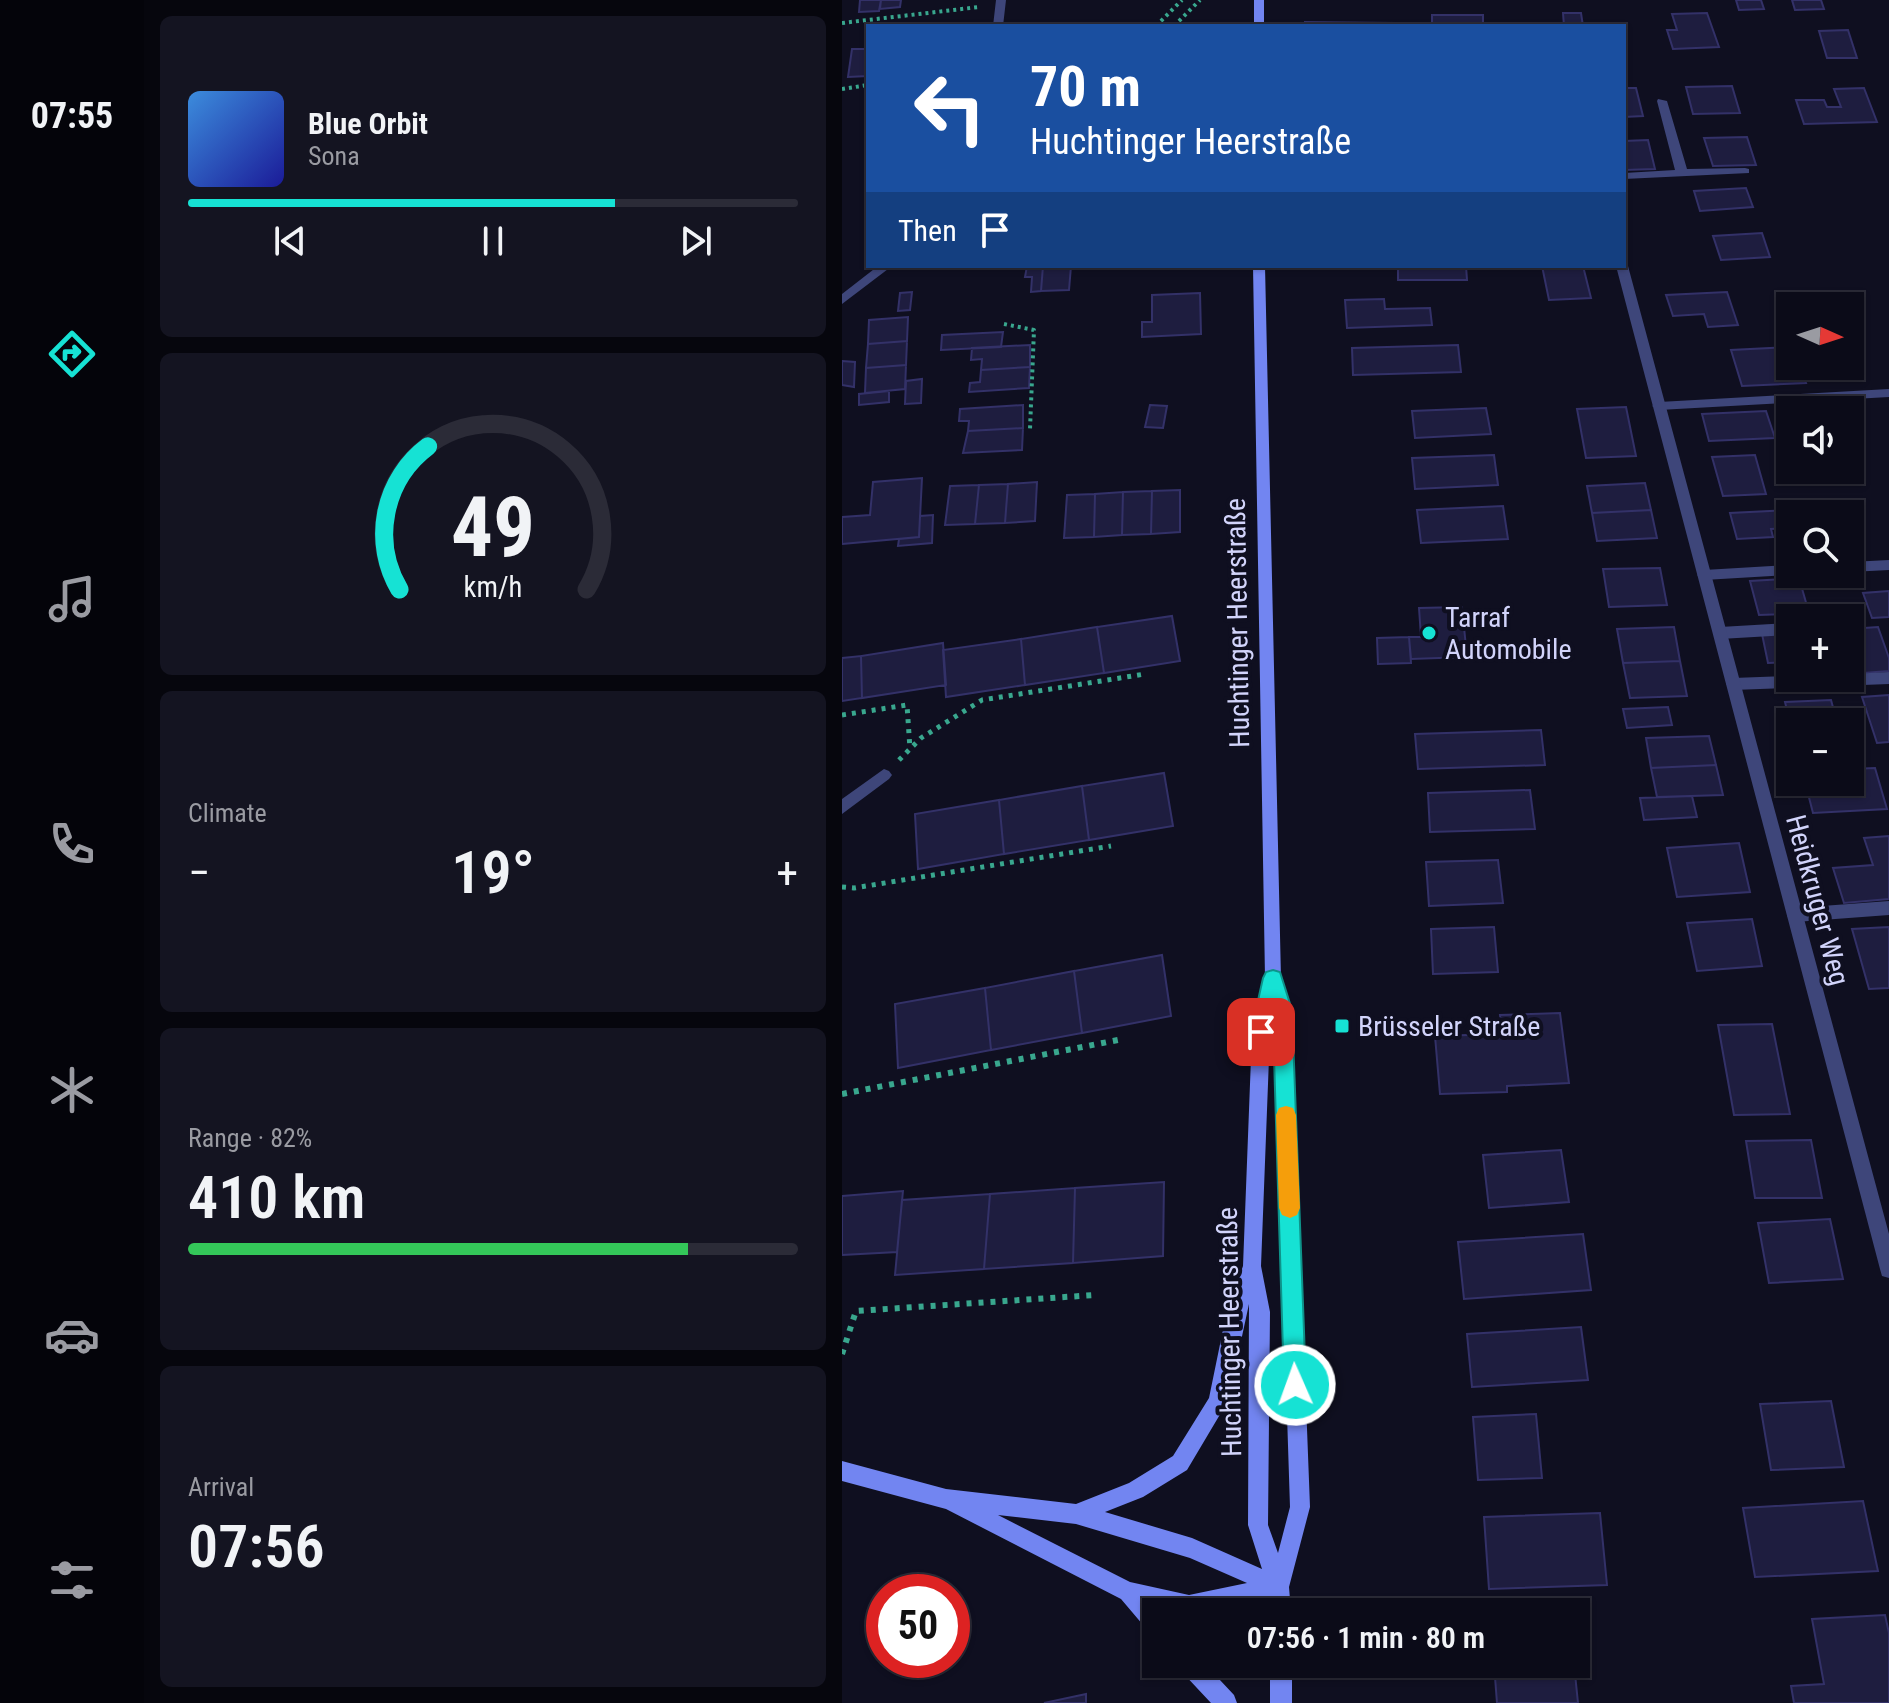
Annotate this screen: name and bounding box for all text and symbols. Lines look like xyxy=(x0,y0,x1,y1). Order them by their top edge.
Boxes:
text: 70 m xyxy=(1030,54,1141,120)
icon: left xyxy=(898,56,1002,160)
text: 07:55 xyxy=(31,95,113,137)
text: Blue Orbit xyxy=(308,106,428,141)
text: Huchtinger Heerstraße xyxy=(1030,121,1351,163)
text: Sona xyxy=(308,141,360,171)
icon: arrive xyxy=(973,208,1017,252)
text: Then xyxy=(898,213,957,248)
icon: previous xyxy=(268,219,312,263)
icon: pause xyxy=(471,219,515,263)
icon: next xyxy=(674,219,718,263)
north arrow xyxy=(1776,292,1864,380)
map controls xyxy=(1776,292,1864,796)
icon: directions xyxy=(44,326,100,382)
button: sound xyxy=(1776,396,1864,484)
text: 49 xyxy=(451,479,535,576)
street label: Huchtinger Heerstraße xyxy=(1219,498,1256,748)
button: search xyxy=(1776,500,1864,588)
text: km/h xyxy=(464,570,522,604)
icon: music xyxy=(44,571,100,627)
place label: Tarraf Automobile xyxy=(1445,601,1572,666)
button: + xyxy=(1776,604,1864,692)
marker: Tarraf Automobile xyxy=(1420,624,1438,642)
button: − xyxy=(1776,708,1864,796)
text: Climate xyxy=(188,798,267,828)
street label: Heidkruger Weg xyxy=(1779,811,1856,989)
icon: phone xyxy=(44,816,100,872)
text: 19° xyxy=(451,837,535,908)
text: − xyxy=(188,847,210,899)
text: + xyxy=(776,847,798,899)
pin xyxy=(1227,998,1295,1066)
icon: arrive xyxy=(1239,1010,1283,1054)
place label: Brüsseler Straße xyxy=(1358,1010,1540,1043)
marker: Brüsseler Straße xyxy=(1333,1017,1351,1035)
icon: climate xyxy=(44,1062,100,1118)
text: Range · 82% xyxy=(188,1123,312,1153)
text: 410 km xyxy=(188,1162,365,1233)
street label: Huchtinger Heerstraße xyxy=(1211,1207,1248,1457)
icon: car xyxy=(44,1307,100,1363)
position arrow xyxy=(1253,1343,1337,1427)
text: Arrival xyxy=(188,1472,254,1502)
text: 07:56 xyxy=(188,1511,325,1582)
icon: filters xyxy=(44,1552,100,1608)
speed limit sign: 50 xyxy=(866,1574,970,1678)
text: 07:56 · 1 min · 80 m xyxy=(1247,1620,1485,1655)

